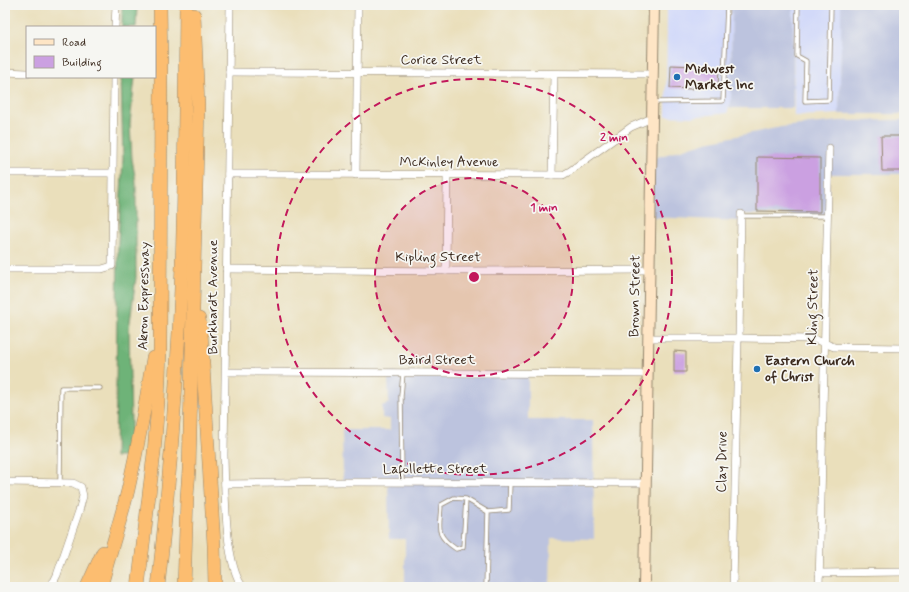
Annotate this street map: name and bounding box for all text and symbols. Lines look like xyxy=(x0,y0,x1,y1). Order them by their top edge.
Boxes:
legend xyxy=(26,26,156,78)
text: Road xyxy=(62,35,86,51)
street label: Corice Street xyxy=(401,51,482,69)
text: Building xyxy=(62,55,102,72)
place label: Midwest Market Inc xyxy=(685,60,754,94)
marker: Midwest Market Inc xyxy=(672,72,682,82)
text: 2 min xyxy=(600,130,628,146)
street label: McKinley Avenue xyxy=(399,153,499,171)
text: 1 min xyxy=(530,200,558,216)
street label: Burkhardt Avenue xyxy=(204,239,222,354)
street label: Akron Expressway xyxy=(134,242,154,350)
street label: Kipling Street xyxy=(395,248,481,268)
street label: Brown Street xyxy=(625,254,645,337)
street label: Kling Street xyxy=(803,268,825,345)
centre of rings xyxy=(467,270,481,284)
street label: Baird Street xyxy=(399,351,476,369)
place label: Eastern Church of Christ xyxy=(765,352,855,386)
marker: Eastern Church of Christ xyxy=(752,364,762,374)
street label: Clay Drive xyxy=(712,431,732,493)
street label: Lafollette Street xyxy=(383,460,488,480)

